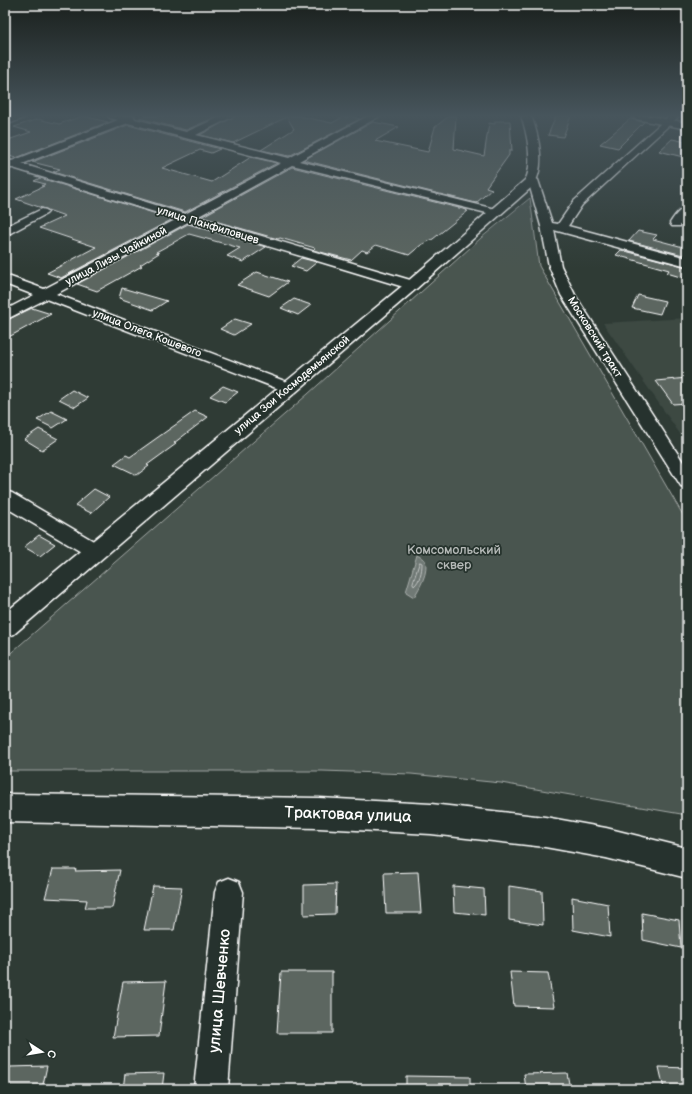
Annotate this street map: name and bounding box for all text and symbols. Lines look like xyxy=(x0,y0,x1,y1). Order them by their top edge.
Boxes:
street label: улица Панфиловцев xyxy=(155,203,261,247)
street label: улица Лизы Чайкиной xyxy=(63,224,169,288)
street label: Московский тракт xyxy=(565,294,625,380)
street label: улица Олега Кошевого xyxy=(91,306,204,360)
street label: улица Зои Космодемьянской xyxy=(232,333,352,437)
park label: Комсомольский сквер xyxy=(407,542,501,573)
street label: Трактовая улица xyxy=(284,803,412,827)
street label: улица Шевченко xyxy=(205,928,235,1054)
north arrow xyxy=(22,1032,62,1072)
text: С xyxy=(44,1049,58,1059)

